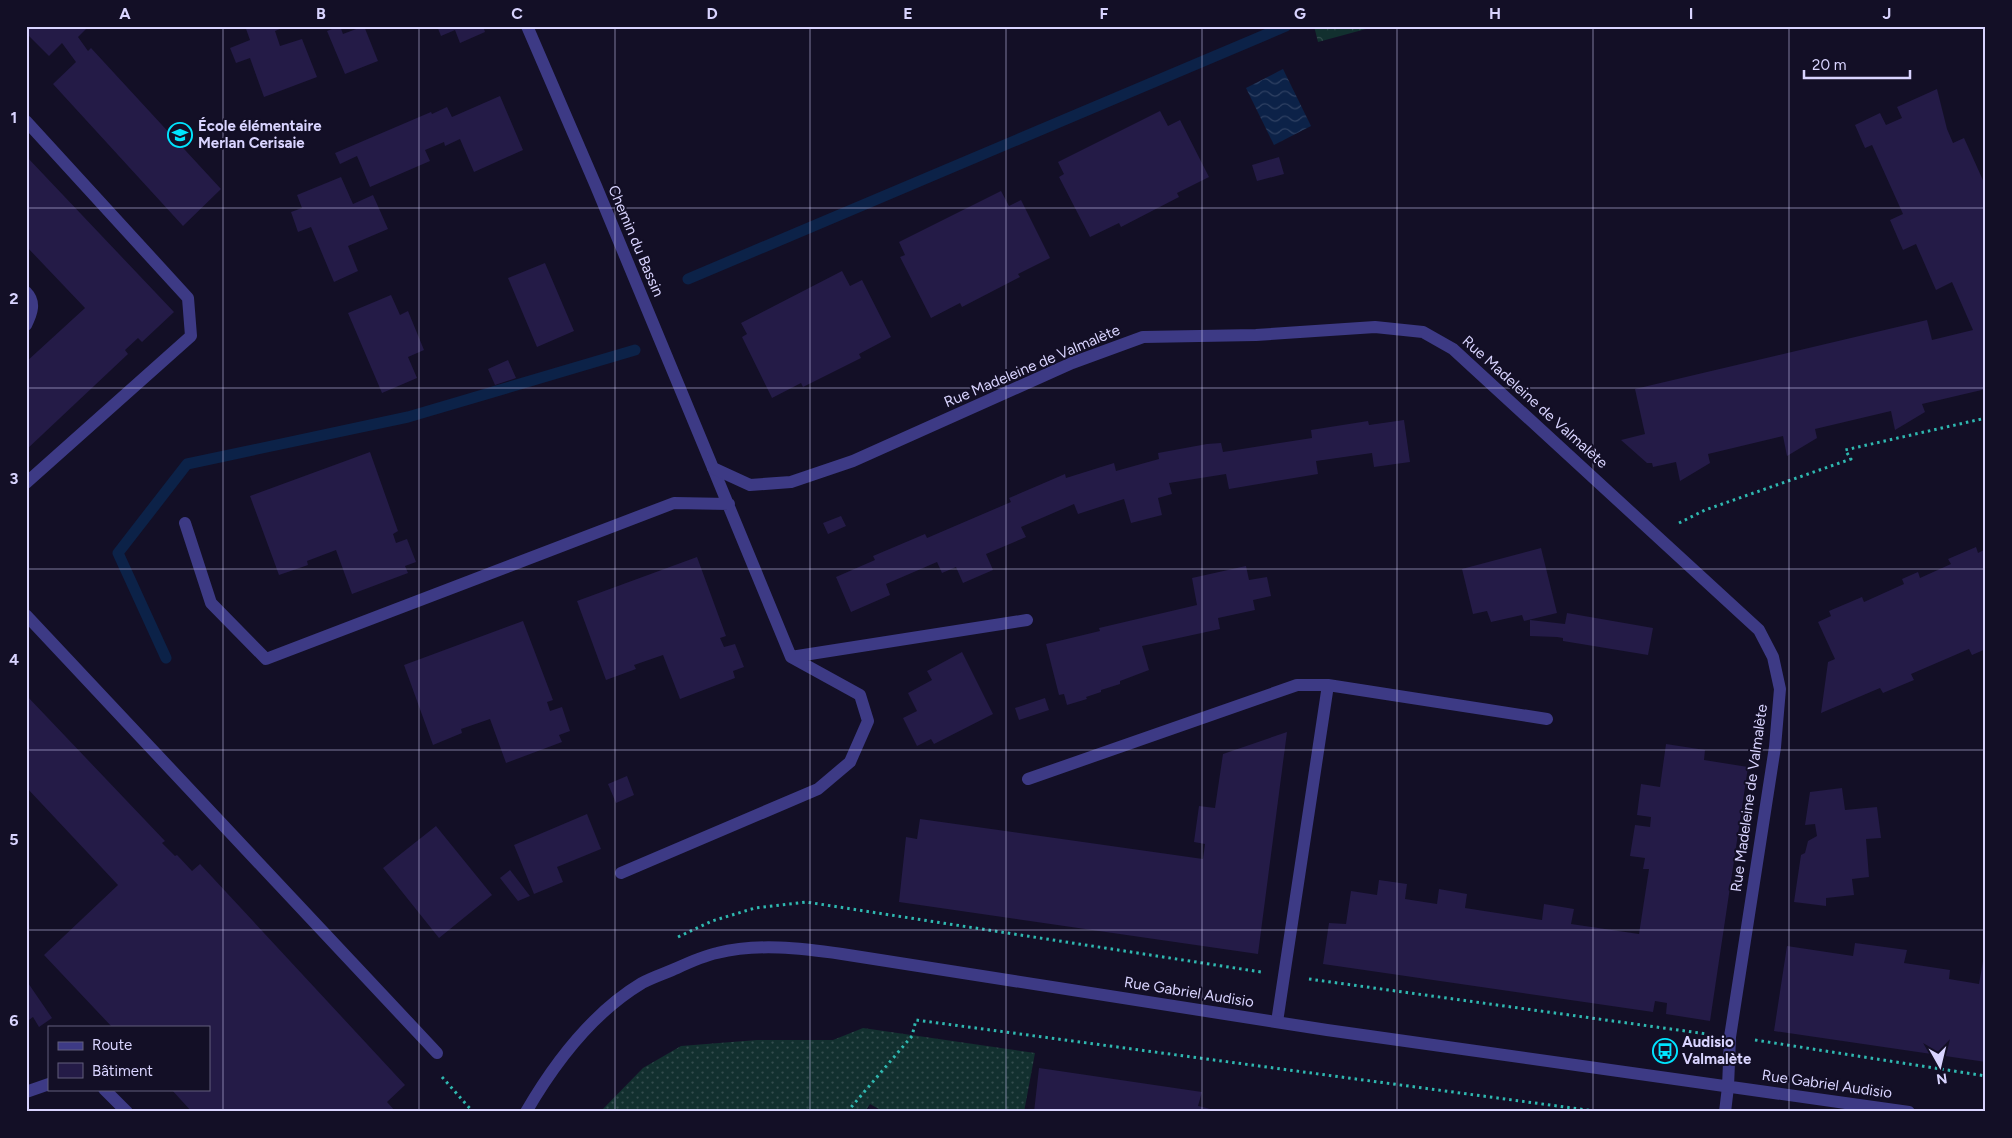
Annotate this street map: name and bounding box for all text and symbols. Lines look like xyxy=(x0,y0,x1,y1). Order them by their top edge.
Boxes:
text: A xyxy=(119,4,131,23)
text: B xyxy=(316,4,326,23)
text: C xyxy=(511,4,523,23)
text: D xyxy=(706,4,718,23)
text: E xyxy=(903,4,913,23)
text: F xyxy=(1100,4,1109,23)
text: G xyxy=(1294,4,1306,23)
text: H xyxy=(1489,4,1501,23)
text: I xyxy=(1689,4,1693,23)
text: J xyxy=(1883,4,1891,23)
scale bar xyxy=(1804,48,1911,80)
text: 20 m xyxy=(1812,56,1846,74)
text: 1 xyxy=(11,108,17,127)
place label: École élémentaire Merlan Cerisaie xyxy=(198,117,322,152)
school or university icon: École élémentaire Merlan Cerisaie xyxy=(167,122,193,148)
street label: Chemin du Bassin xyxy=(604,183,668,299)
text: 2 xyxy=(9,289,19,308)
street label: Rue Madeleine de Valmalète xyxy=(941,321,1123,411)
street label: Rue Madeleine de Valmalète xyxy=(1459,332,1611,472)
text: 3 xyxy=(10,469,19,488)
text: 4 xyxy=(9,650,19,669)
street label: Rue Madeleine de Valmalète xyxy=(1727,703,1771,893)
text: 5 xyxy=(9,830,19,849)
street label: Rue Gabriel Audisio xyxy=(1123,973,1255,1011)
text: 6 xyxy=(9,1011,19,1030)
legend xyxy=(48,1026,210,1090)
place label: Audisio Valmalète xyxy=(1682,1033,1752,1068)
text: Route xyxy=(92,1036,132,1054)
bus stop icon: Audisio Valmalète xyxy=(1652,1038,1678,1064)
north arrow xyxy=(1914,1040,1964,1090)
text: Bâtiment xyxy=(92,1062,153,1080)
street label: Rue Gabriel Audisio xyxy=(1761,1066,1894,1102)
text: N xyxy=(1935,1069,1948,1088)

